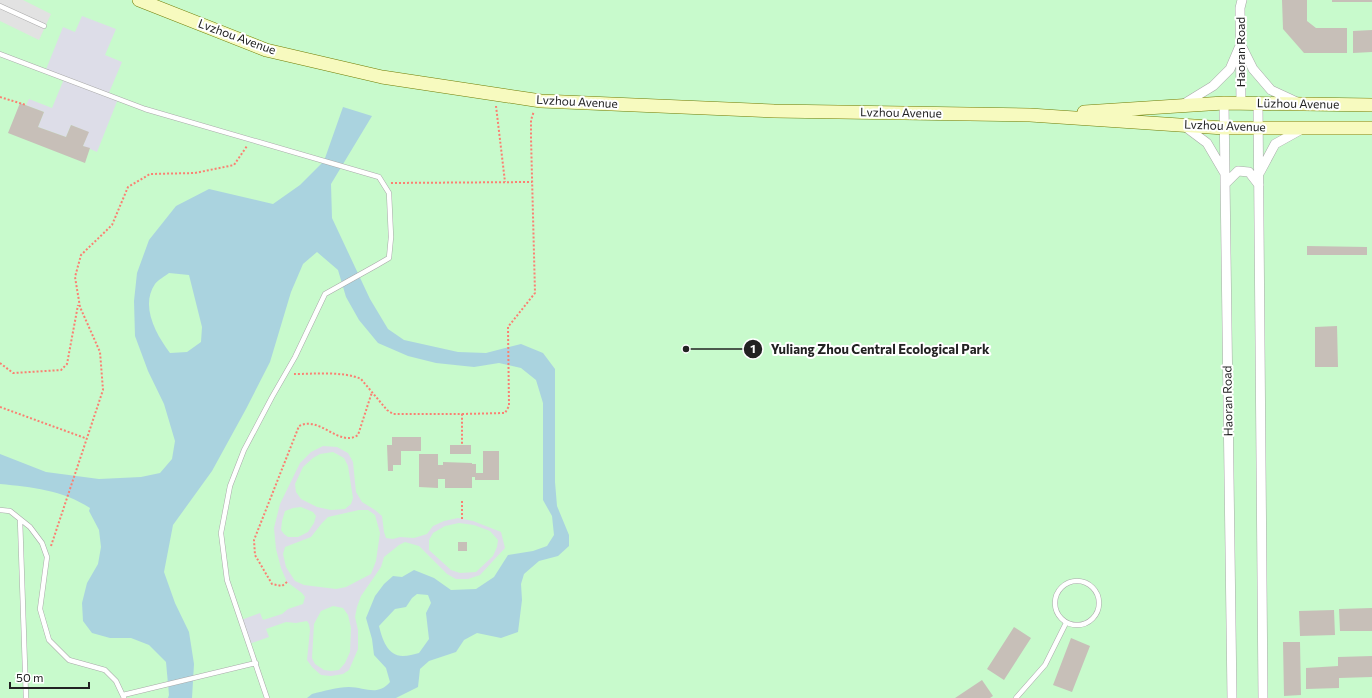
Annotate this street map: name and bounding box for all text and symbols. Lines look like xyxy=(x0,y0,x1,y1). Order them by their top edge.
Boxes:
street label: Lvzhou Avenue xyxy=(197,16,278,57)
street label: Haoran Road xyxy=(1233,17,1247,87)
street label: Lvzhou Avenue xyxy=(536,92,618,110)
street label: Lüzhou Avenue xyxy=(1257,95,1339,111)
street label: Lvzhou Avenue xyxy=(860,104,942,120)
street label: Lvzhou Avenue xyxy=(1184,117,1266,133)
callout: Yuliang Zhou Central Ecological Park xyxy=(743,336,998,362)
text: 1 xyxy=(750,341,756,355)
text: Yuliang Zhou Central Ecological Park xyxy=(771,341,990,357)
street label: Haoran Road xyxy=(1219,366,1235,436)
scale bar xyxy=(10,664,89,690)
text: 50 m xyxy=(16,670,44,684)

